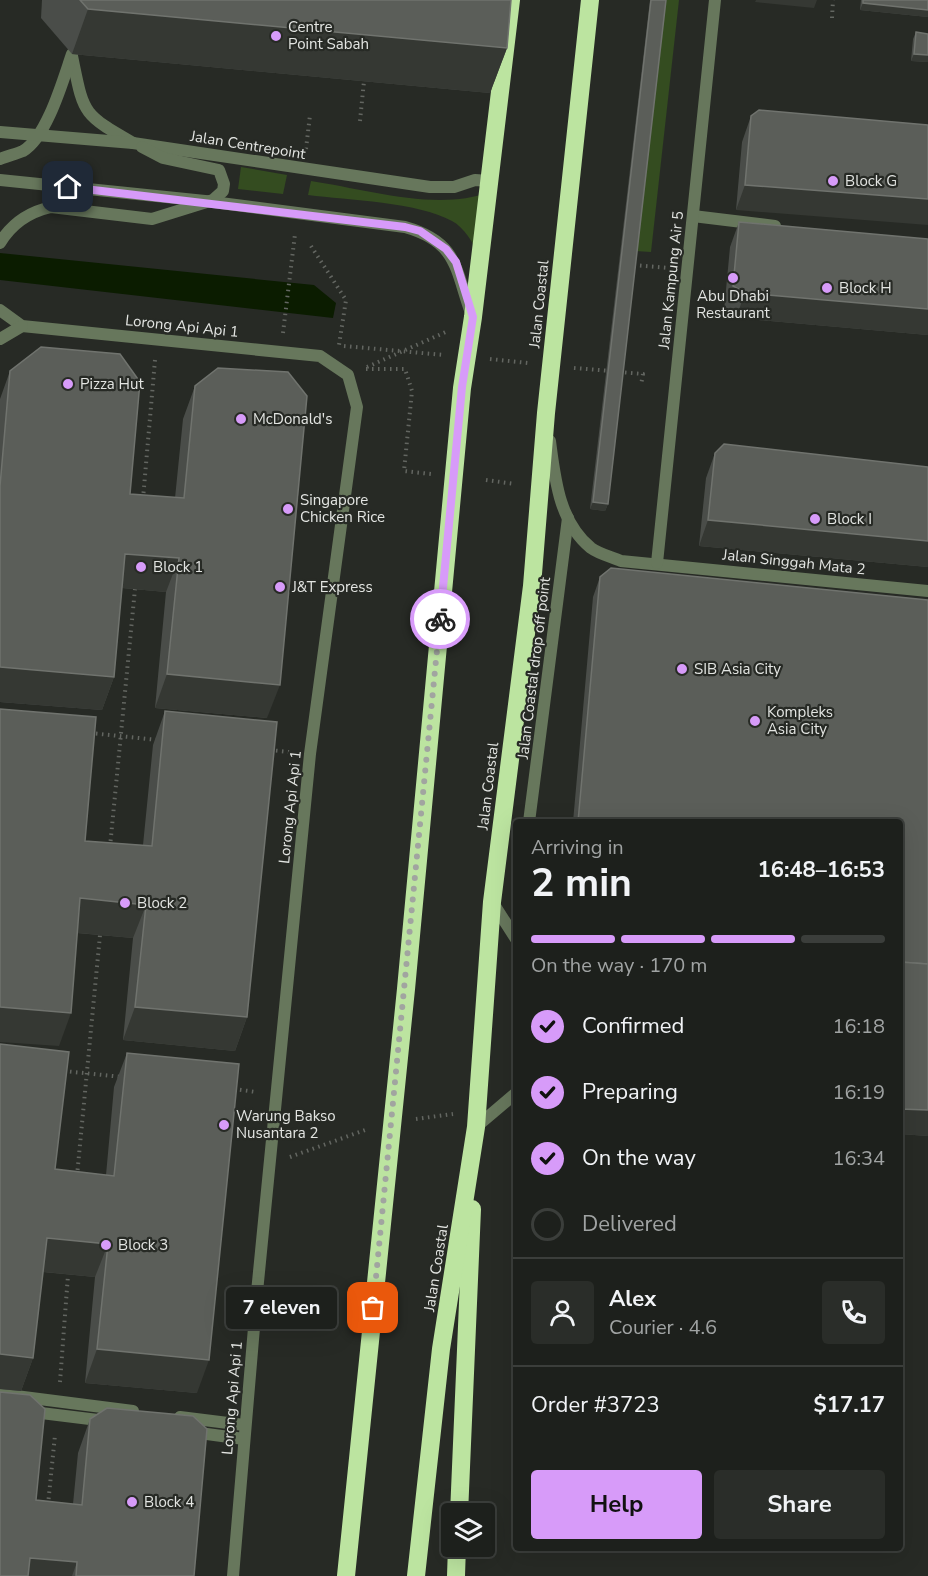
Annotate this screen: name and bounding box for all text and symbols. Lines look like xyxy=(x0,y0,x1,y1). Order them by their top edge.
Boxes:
place label: Centre Point Sabah xyxy=(288,17,369,54)
marker: Centre Point Sabah xyxy=(269,29,283,43)
street label: Jalan Centrepoint xyxy=(188,126,308,164)
pin xyxy=(42,161,93,212)
icon: home xyxy=(51,170,84,203)
place label: Block G xyxy=(845,171,897,191)
marker: Block G xyxy=(826,174,840,188)
street label: Jalan Kampung Air 5 xyxy=(654,210,688,351)
street label: Jalan Coastal xyxy=(524,259,554,350)
marker: Abu Dhabi Restaurant xyxy=(726,271,740,285)
place label: Block H xyxy=(839,278,892,298)
marker: Block H xyxy=(820,281,834,295)
place label: Abu Dhabi Restaurant xyxy=(696,286,771,323)
street label: Lorong Api Api 1 xyxy=(124,310,240,342)
place label: Pizza Hut xyxy=(80,374,144,394)
marker: Pizza Hut xyxy=(61,377,75,391)
place label: McDonald's xyxy=(253,409,332,429)
marker: McDonald's xyxy=(234,412,248,426)
place label: Singapore Chicken Rice xyxy=(300,490,385,527)
marker: Singapore Chicken Rice xyxy=(281,502,295,516)
place label: Block I xyxy=(827,509,872,529)
marker: Block I xyxy=(808,512,822,526)
street label: Jalan Singgah Mata 2 xyxy=(721,544,866,579)
place label: Block 1 xyxy=(153,557,203,577)
marker: Block 1 xyxy=(134,560,148,574)
street label: Jalan Coastal drop off point xyxy=(513,575,555,761)
place label: J&T Express xyxy=(291,577,373,597)
marker: J&T Express xyxy=(273,580,287,594)
courier xyxy=(410,589,470,649)
icon: bike xyxy=(424,603,457,636)
place label: SIB Asia City xyxy=(694,659,781,679)
marker: SIB Asia City xyxy=(675,662,689,676)
place label: Kompleks Asia City xyxy=(767,702,833,739)
marker: Kompleks Asia City xyxy=(748,714,762,728)
street label: Jalan Coastal xyxy=(473,740,503,832)
street label: Lorong Api Api 1 xyxy=(274,749,306,865)
text: Arriving in xyxy=(531,834,624,861)
text: 16:48–16:53 xyxy=(757,855,885,885)
text: 2 min xyxy=(531,857,632,910)
place label: Block 2 xyxy=(137,893,187,913)
marker: Block 2 xyxy=(118,896,132,910)
text: On the way · 170 m xyxy=(531,952,707,979)
icon: check xyxy=(531,1010,564,1043)
text: Confirmed xyxy=(582,1011,684,1041)
text: 16:18 xyxy=(832,1013,885,1040)
icon: check xyxy=(531,1076,564,1109)
text: Preparing xyxy=(582,1077,678,1107)
text: 16:19 xyxy=(832,1079,885,1106)
place label: Warung Bakso Nusantara 2 xyxy=(236,1106,336,1143)
marker: Warung Bakso Nusantara 2 xyxy=(217,1118,231,1132)
icon: check xyxy=(531,1142,564,1175)
text: On the way xyxy=(582,1143,696,1173)
text: 16:34 xyxy=(832,1145,885,1172)
text: Delivered xyxy=(582,1209,677,1239)
street label: Jalan Coastal xyxy=(419,1222,453,1314)
place label: Block 3 xyxy=(118,1235,168,1255)
marker: Block 3 xyxy=(99,1238,113,1252)
button: person xyxy=(531,1281,594,1344)
button: phone xyxy=(822,1281,885,1344)
pin xyxy=(347,1282,398,1333)
text: Alex xyxy=(609,1284,656,1314)
callout: 7 eleven xyxy=(226,1287,337,1329)
icon: bag xyxy=(356,1291,389,1324)
text: 7 eleven xyxy=(242,1294,321,1321)
text: Courier · 4.6 xyxy=(609,1314,717,1341)
street label: Lorong Api Api 1 xyxy=(217,1340,247,1456)
text: Order #3723 xyxy=(531,1390,660,1420)
text: $17.17 xyxy=(814,1390,885,1420)
button: Help xyxy=(531,1470,702,1539)
button: Share xyxy=(714,1470,885,1539)
place label: Block 4 xyxy=(144,1492,194,1512)
marker: Block 4 xyxy=(125,1495,139,1509)
map controls xyxy=(441,1503,495,1557)
button: layers xyxy=(441,1503,495,1557)

